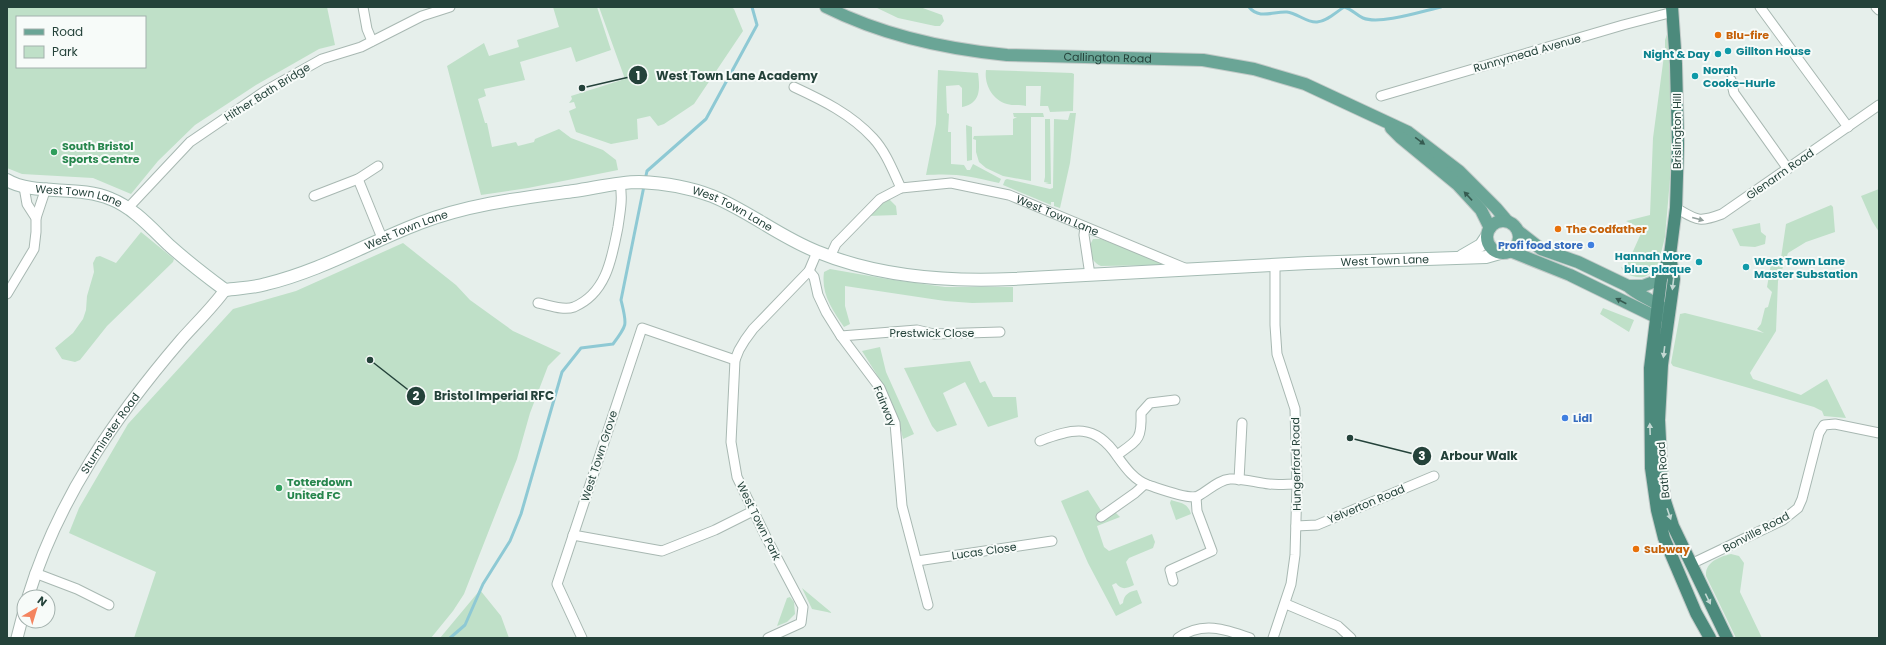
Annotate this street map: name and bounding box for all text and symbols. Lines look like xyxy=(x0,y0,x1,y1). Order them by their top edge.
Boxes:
legend xyxy=(16,16,146,68)
text: Road xyxy=(52,23,83,40)
place label: Blu-fire xyxy=(1726,27,1769,43)
street label: Runnymead Avenue xyxy=(1471,30,1583,76)
marker: Blu-fire xyxy=(1713,30,1723,40)
text: Park xyxy=(52,43,79,60)
place label: Gillton House xyxy=(1736,43,1811,59)
place label: Night & Day xyxy=(1643,46,1710,62)
marker: Gillton House xyxy=(1723,46,1733,56)
street label: Callington Road xyxy=(1063,48,1152,67)
marker: Night & Day xyxy=(1713,49,1723,59)
street label: Hither Bath Bridge xyxy=(221,59,313,125)
place label: Norah Cooke-Hurle xyxy=(1703,62,1776,91)
callout: West Town Lane Academy xyxy=(628,63,826,87)
text: 1 xyxy=(636,67,640,84)
text: West Town Lane Academy xyxy=(656,67,818,84)
marker: Norah Cooke-Hurle xyxy=(1690,71,1700,81)
street label: Brislington Hill xyxy=(1669,93,1685,169)
one-way arrow xyxy=(1415,137,1425,145)
place label: South Bristol Sports Centre xyxy=(62,138,140,167)
street label: Glenarm Road xyxy=(1743,145,1817,203)
marker: South Bristol Sports Centre xyxy=(49,147,59,157)
street label: West Town Lane xyxy=(35,181,125,211)
street label: West Town Lane xyxy=(690,182,776,235)
street label: West Town Lane xyxy=(1014,191,1102,240)
one-way arrow xyxy=(1464,191,1473,201)
street label: West Town Lane xyxy=(362,206,450,254)
one-way arrow xyxy=(1693,216,1705,222)
place label: The Codfather xyxy=(1566,221,1647,237)
marker: The Codfather xyxy=(1553,224,1563,234)
place label: Profi food store xyxy=(1498,237,1583,253)
marker: Profi food store xyxy=(1586,240,1596,250)
place label: Hannah More blue plaque xyxy=(1615,248,1691,277)
street label: West Town Lane xyxy=(1340,251,1429,270)
place label: West Town Lane Master Substation xyxy=(1754,253,1858,282)
marker: Hannah More blue plaque xyxy=(1694,257,1704,267)
marker: West Town Lane Master Substation xyxy=(1741,262,1751,272)
one-way arrow xyxy=(1670,278,1676,290)
one-way arrow xyxy=(1615,298,1627,304)
street label: Prestwick Close xyxy=(890,325,975,341)
one-way arrow xyxy=(1661,346,1667,358)
street label: Fairway xyxy=(870,383,901,429)
callout: Bristol Imperial RFC xyxy=(406,384,562,408)
text: 2 xyxy=(413,387,420,404)
text: Bristol Imperial RFC xyxy=(434,387,554,404)
street label: Sturminster Road xyxy=(77,389,143,477)
street label: West Town Grove xyxy=(577,408,621,504)
place label: Lidl xyxy=(1573,410,1592,426)
marker: Lidl xyxy=(1560,413,1570,423)
street label: Hungerford Road xyxy=(1287,417,1305,511)
one-way arrow xyxy=(1647,422,1653,435)
street label: Bath Road xyxy=(1653,441,1673,499)
callout: Arbour Walk xyxy=(1412,444,1526,468)
text: 3 xyxy=(1418,447,1426,464)
text: Arbour Walk xyxy=(1440,447,1518,464)
place label: Totterdown United FC xyxy=(287,474,352,503)
street label: West Town Park xyxy=(733,479,785,563)
street label: Yelverton Road xyxy=(1325,480,1407,528)
marker: Totterdown United FC xyxy=(274,483,284,493)
street label: Bonville Road xyxy=(1720,508,1792,556)
one-way arrow xyxy=(1667,509,1673,521)
street label: Lucas Close xyxy=(951,539,1018,563)
place label: Subway xyxy=(1644,541,1690,557)
marker: Subway xyxy=(1631,544,1641,554)
north arrow xyxy=(16,589,56,629)
text: N xyxy=(34,592,50,610)
one-way arrow xyxy=(1705,593,1711,605)

